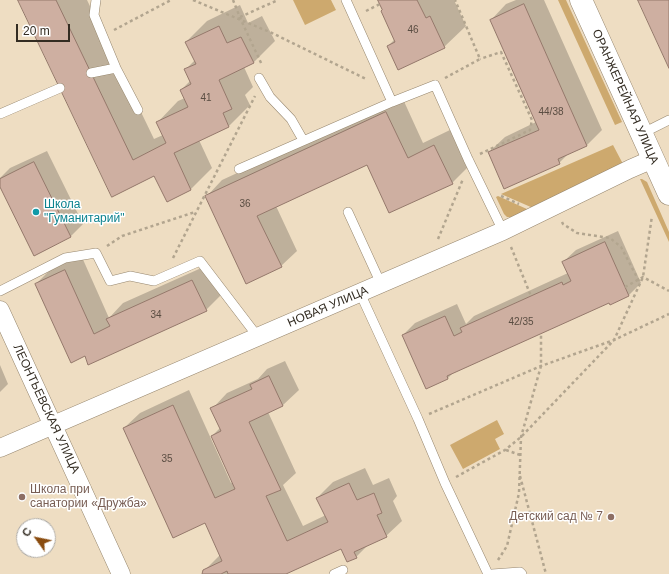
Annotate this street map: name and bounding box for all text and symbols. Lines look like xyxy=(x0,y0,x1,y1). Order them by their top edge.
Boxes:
scale bar xyxy=(18,16,72,42)
text: 20 m xyxy=(23,24,50,38)
house number: 46 xyxy=(407,24,419,36)
street label: ОРАНЖЕРЕЙНАЯ УЛИЦА xyxy=(589,27,661,167)
house number: 41 xyxy=(200,92,212,104)
house number: 44/38 xyxy=(538,106,564,118)
place label: Школа "Гуманитарий" xyxy=(44,198,124,226)
house number: 36 xyxy=(239,198,251,210)
marker: Школа "Гуманитарий" xyxy=(31,207,41,217)
street label: НОВАЯ УЛИЦА xyxy=(286,284,370,330)
house number: 34 xyxy=(150,309,162,321)
house number: 42/35 xyxy=(508,316,534,328)
street label: ЛЕОНТЬЕВСКАЯ УЛИЦА xyxy=(10,342,82,476)
house number: 35 xyxy=(161,453,173,465)
place label: Школа при санатории «Дружба» xyxy=(30,483,147,511)
marker: Школа при санатории «Дружба» xyxy=(17,492,27,502)
place label: Детский сад № 7 xyxy=(509,510,603,524)
marker: Детский сад № 7 xyxy=(606,512,616,522)
north arrow xyxy=(16,518,56,558)
text: С xyxy=(20,525,34,539)

